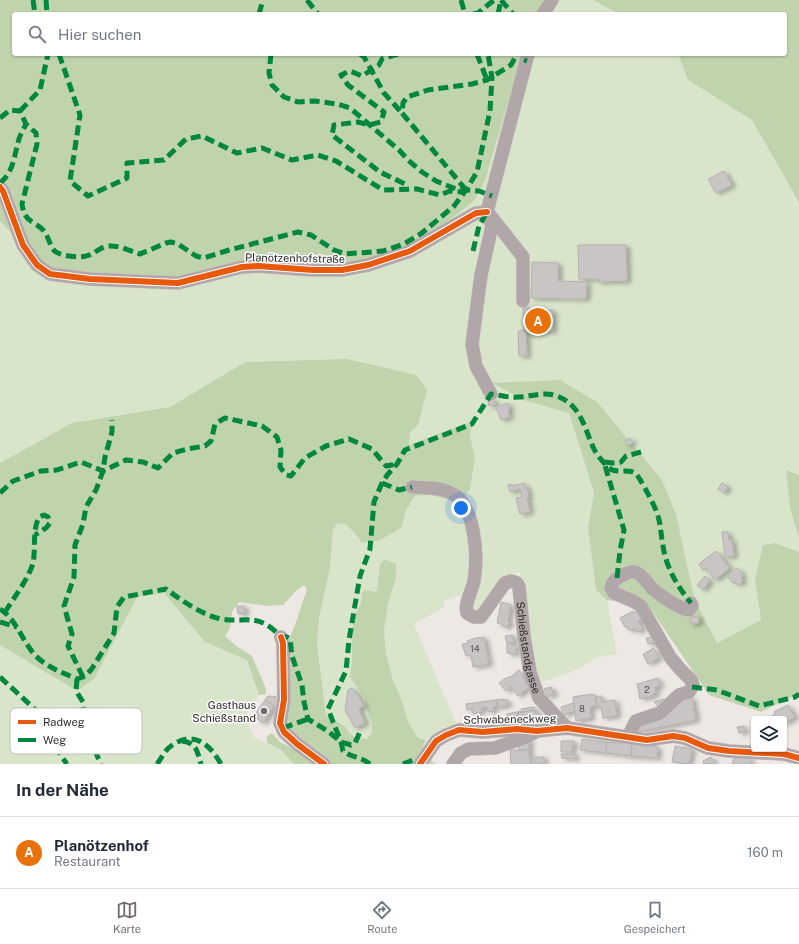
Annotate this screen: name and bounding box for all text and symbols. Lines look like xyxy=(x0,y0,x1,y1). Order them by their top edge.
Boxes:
search box xyxy=(12,12,787,56)
icon: search xyxy=(26,23,48,45)
text: Hier suchen xyxy=(58,26,141,43)
street label: Planötzenhofstraße xyxy=(245,251,345,265)
pin: A xyxy=(525,306,551,336)
your location xyxy=(451,498,471,518)
street label: Schießstandgasse xyxy=(515,601,543,695)
house number: 14 xyxy=(470,643,480,654)
house number: 2 xyxy=(644,684,650,695)
place label: Gasthaus Schießstand xyxy=(192,699,256,724)
house number: 8 xyxy=(579,703,585,714)
marker: Gasthaus Schießstand xyxy=(259,706,269,716)
legend xyxy=(10,708,142,754)
street label: Schwabeneckweg xyxy=(463,712,557,726)
text: Radweg xyxy=(43,716,85,728)
map controls xyxy=(751,716,787,752)
button: layers xyxy=(751,716,787,752)
text: Weg xyxy=(43,734,66,746)
text: In der Nähe xyxy=(16,780,109,800)
text: Planötzenhof xyxy=(54,837,149,854)
text: A xyxy=(24,845,34,860)
text: 160 m xyxy=(747,845,783,860)
text: Restaurant xyxy=(54,854,120,869)
tab: Karte xyxy=(113,899,141,935)
tab: Route xyxy=(367,899,397,935)
tab: Gespeichert xyxy=(624,899,686,935)

